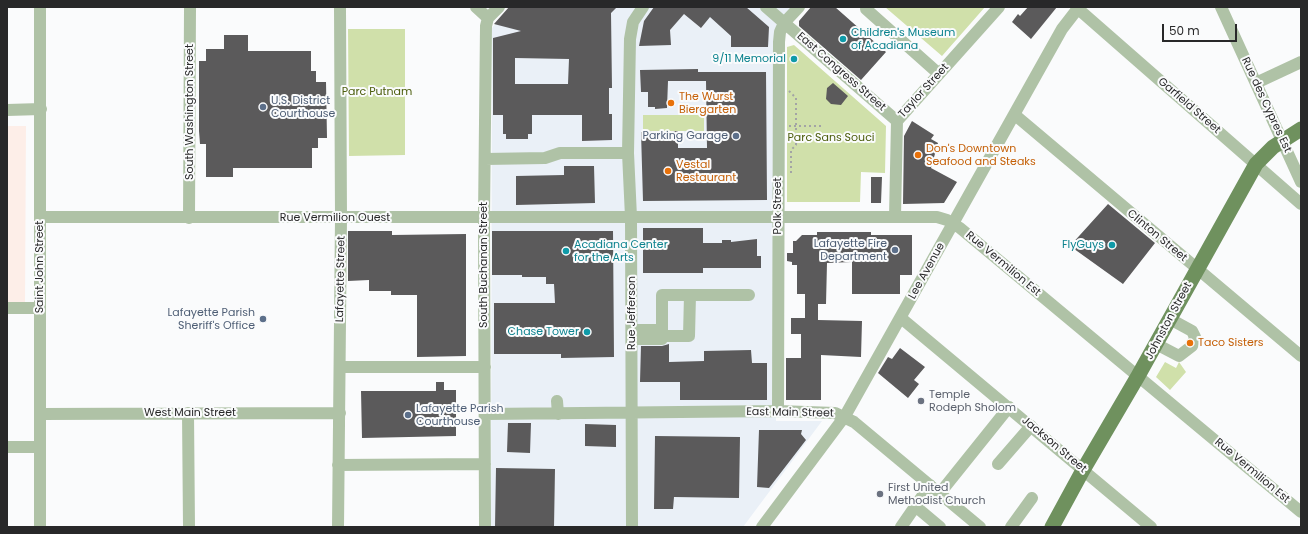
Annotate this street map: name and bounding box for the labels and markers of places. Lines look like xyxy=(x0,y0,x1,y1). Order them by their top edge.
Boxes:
place label: Children's Museum of Acadiana xyxy=(851,26,955,52)
marker: Children's Museum of Acadiana xyxy=(838,34,848,44)
place label: 9/11 Memorial xyxy=(712,52,786,66)
marker: 9/11 Memorial xyxy=(789,54,799,64)
place label: The Wurst Biergarten xyxy=(679,90,736,116)
place label: U.S. District Courthouse xyxy=(271,94,335,120)
marker: The Wurst Biergarten xyxy=(666,98,676,108)
marker: U.S. District Courthouse xyxy=(258,102,268,112)
place label: Parking Garage xyxy=(643,129,728,143)
marker: Parking Garage xyxy=(731,131,741,141)
place label: Don's Downtown Seafood and Steaks xyxy=(926,142,1036,168)
marker: Don's Downtown Seafood and Steaks xyxy=(913,150,923,160)
place label: Vestal Restaurant xyxy=(676,158,736,184)
marker: Vestal Restaurant xyxy=(663,166,673,176)
place label: Lafayette Fire Department xyxy=(814,237,887,263)
place label: Acadiana Center for the Arts xyxy=(574,238,668,264)
place label: FlyGuys xyxy=(1062,238,1104,252)
marker: FlyGuys xyxy=(1107,240,1117,250)
marker: Lafayette Fire Department xyxy=(890,245,900,255)
marker: Acadiana Center for the Arts xyxy=(561,246,571,256)
place label: Lafayette Parish Sheriff's Office xyxy=(168,306,255,332)
marker: Lafayette Parish Sheriff's Office xyxy=(258,314,268,324)
place label: Chase Tower xyxy=(508,325,579,339)
marker: Chase Tower xyxy=(582,327,592,337)
place label: Taco Sisters xyxy=(1198,336,1264,350)
marker: Taco Sisters xyxy=(1185,338,1195,348)
place label: Temple Rodeph Sholom xyxy=(929,388,1016,414)
marker: Temple Rodeph Sholom xyxy=(916,396,926,406)
place label: Lafayette Parish Courthouse xyxy=(416,402,503,428)
marker: Lafayette Parish Courthouse xyxy=(403,410,413,420)
place label: First United Methodist Church xyxy=(888,481,986,507)
marker: First United Methodist Church xyxy=(875,489,885,499)

